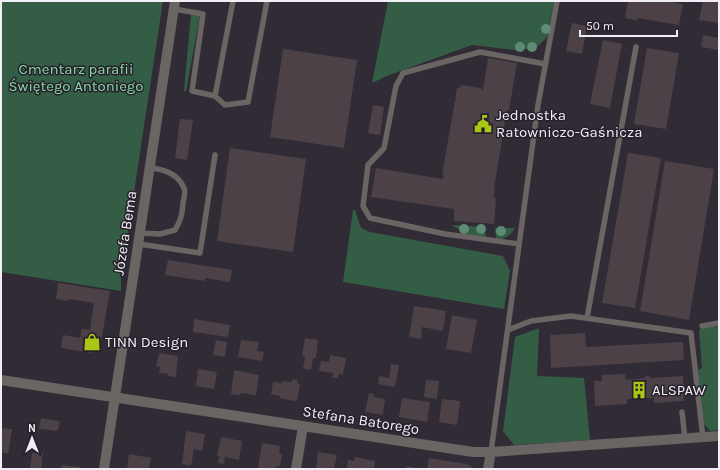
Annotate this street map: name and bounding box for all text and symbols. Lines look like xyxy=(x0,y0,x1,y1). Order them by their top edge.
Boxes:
scale bar xyxy=(580,12,677,38)
text: 50 m xyxy=(586,19,614,33)
park label: Cmentarz parafii Świętego Antoniego xyxy=(8,60,144,95)
place label: Jednostka Ratowniczo-Gaśnicza xyxy=(496,106,642,141)
public building icon: Jednostka Ratowniczo-Gaśnicza xyxy=(473,114,493,134)
street label: Józefa Bema xyxy=(109,189,141,277)
shop icon: TINN Design xyxy=(82,332,102,352)
place label: TINN Design xyxy=(105,333,188,351)
building icon: ALSPAW xyxy=(629,380,649,400)
place label: ALSPAW xyxy=(652,381,707,399)
street label: Stefana Batorego xyxy=(301,402,421,438)
north arrow xyxy=(12,418,52,458)
text: N xyxy=(28,422,36,435)

